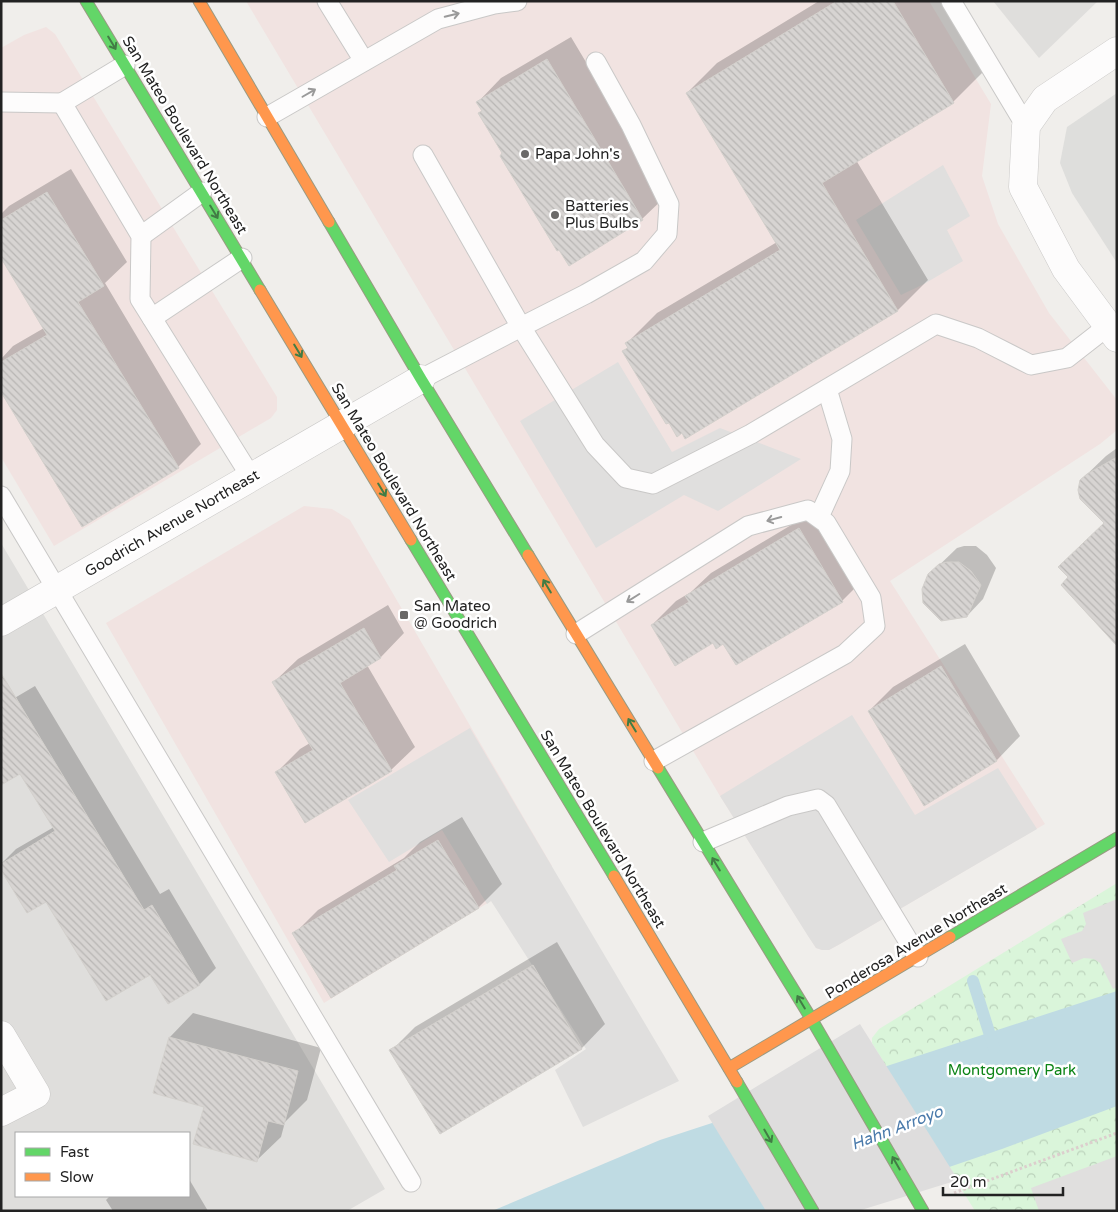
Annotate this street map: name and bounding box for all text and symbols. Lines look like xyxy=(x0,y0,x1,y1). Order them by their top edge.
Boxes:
one-way arrow xyxy=(443,10,459,19)
street label: San Mateo Boulevard Northeast xyxy=(119,33,252,238)
one-way arrow xyxy=(107,35,117,49)
one-way arrow xyxy=(302,87,316,97)
place label: Papa John's xyxy=(535,145,620,163)
marker: Papa John's xyxy=(519,148,531,160)
place label: Batteries Plus Bulbs xyxy=(565,197,639,232)
one-way arrow xyxy=(209,204,219,218)
marker: Batteries Plus Bulbs xyxy=(549,209,561,221)
one-way arrow xyxy=(293,344,303,358)
street label: San Mateo Boulevard Northeast xyxy=(328,380,461,585)
street label: Goodrich Avenue Northeast xyxy=(82,465,263,580)
one-way arrow xyxy=(377,483,387,497)
one-way arrow xyxy=(766,515,782,524)
one-way arrow xyxy=(542,580,552,594)
one-way arrow xyxy=(626,593,640,603)
place label: San Mateo @ Goodrich xyxy=(414,597,497,632)
marker: San Mateo @ Goodrich xyxy=(398,609,410,621)
one-way arrow xyxy=(626,718,636,732)
street label: San Mateo Boulevard Northeast xyxy=(537,727,670,932)
one-way arrow xyxy=(711,857,721,871)
street label: Ponderosa Avenue Northeast xyxy=(822,879,1011,1003)
one-way arrow xyxy=(796,996,806,1010)
park label: Montgomery Park xyxy=(948,1061,1076,1079)
water label: Hahn Arroyo xyxy=(848,1101,947,1155)
one-way arrow xyxy=(764,1128,774,1142)
legend xyxy=(15,1132,190,1197)
text: Fast xyxy=(60,1143,90,1161)
one-way arrow xyxy=(890,1156,900,1170)
scale bar xyxy=(943,1164,1063,1196)
text: Slow xyxy=(60,1168,94,1186)
text: 20 m xyxy=(950,1173,987,1191)

